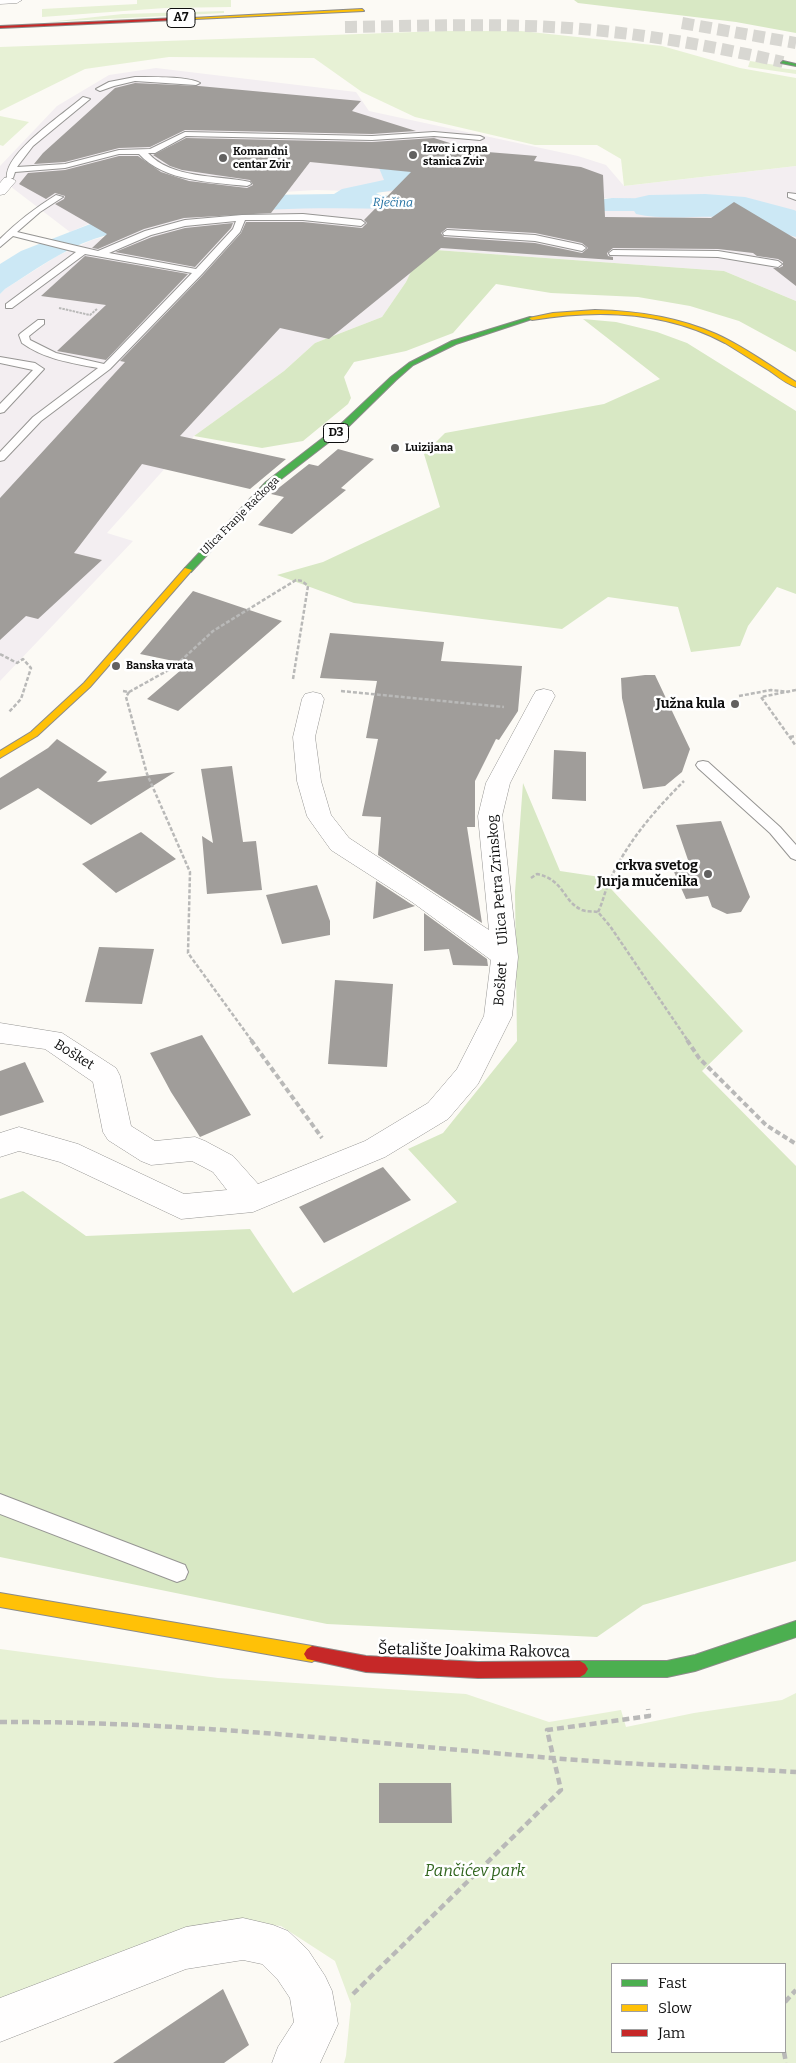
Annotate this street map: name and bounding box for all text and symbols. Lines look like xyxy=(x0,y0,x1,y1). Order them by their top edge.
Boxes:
road number: A7 xyxy=(167,8,195,28)
place label: Izvor i crpna stanica Zvir xyxy=(423,142,488,168)
place label: Komandni centar Zvir xyxy=(233,145,290,171)
marker: Izvor i crpna stanica Zvir xyxy=(407,149,419,161)
marker: Komandni centar Zvir xyxy=(217,152,229,164)
water label: Rječina xyxy=(373,195,413,211)
road number: D3 xyxy=(324,423,348,442)
place label: Luizijana xyxy=(405,441,453,455)
marker: Luizijana xyxy=(389,442,401,454)
street label: Ulica Franje Račkoga xyxy=(198,474,282,558)
place label: Banska vrata xyxy=(126,659,193,673)
marker: Banska vrata xyxy=(110,660,122,672)
place label: Južna kula xyxy=(656,696,725,712)
marker: Južna kula xyxy=(729,698,741,710)
street label: Ulica Petra Zrinskog xyxy=(484,814,512,946)
place label: crkva svetog Jurja mučenika xyxy=(597,858,698,890)
marker: crkva svetog Jurja mučenika xyxy=(702,868,714,880)
street label: Bošket xyxy=(491,961,511,1007)
street label: Bošket xyxy=(51,1036,97,1074)
street label: Šetalište Joakima Rakovca xyxy=(378,1640,570,1662)
park label: Pančićev park xyxy=(425,1862,525,1882)
legend xyxy=(611,1963,786,2053)
text: Fast xyxy=(658,1974,687,1992)
text: Slow xyxy=(658,1999,692,2017)
text: Jam xyxy=(658,2024,685,2042)

